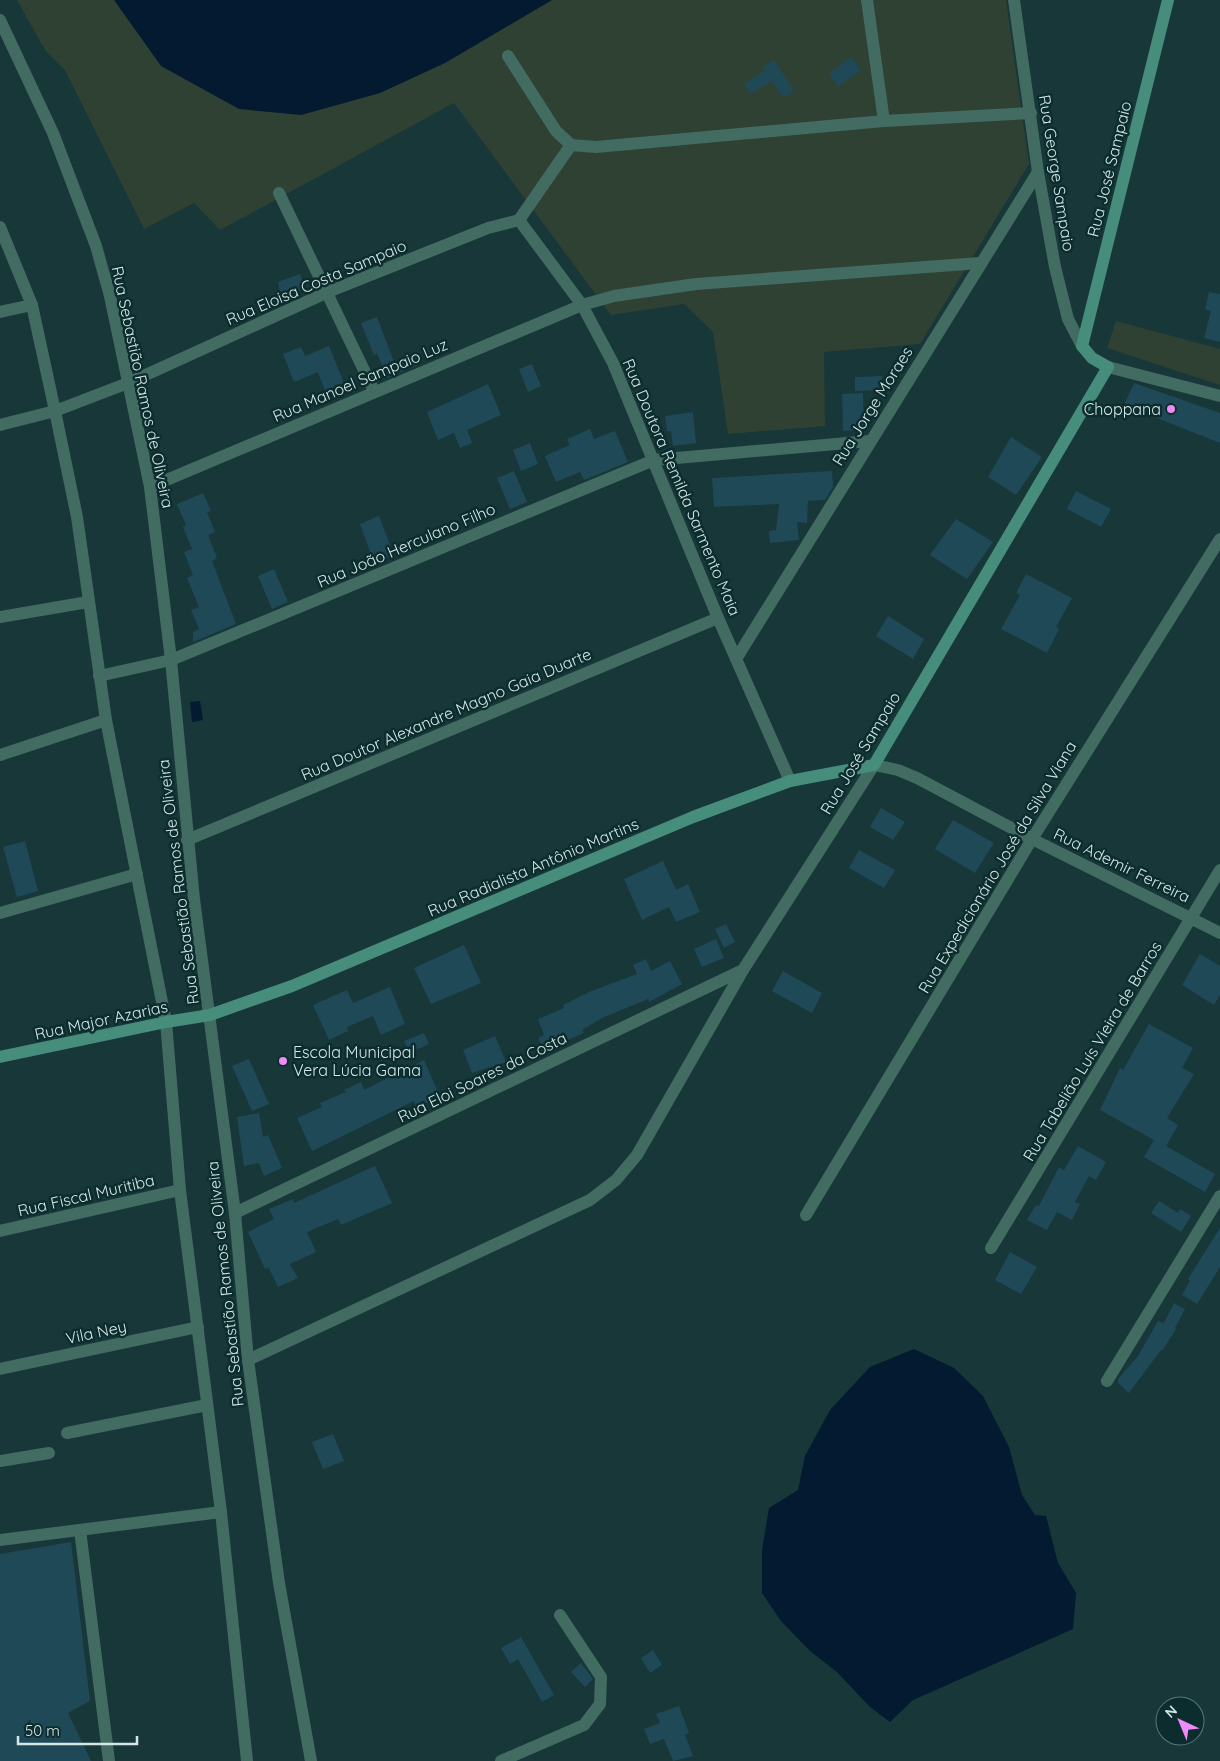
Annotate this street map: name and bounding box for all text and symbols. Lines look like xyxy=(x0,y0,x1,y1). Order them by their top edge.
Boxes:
street label: Rua George Sampaio xyxy=(1035,93,1079,253)
street label: Rua José Sampaio xyxy=(1082,99,1136,239)
street label: Rua Eloisa Costa Sampaio xyxy=(223,235,409,329)
street label: Rua Sebastião Ramos de Oliveira xyxy=(108,264,178,510)
street label: Rua Manoel Sampaio Luz xyxy=(270,334,450,426)
street label: Rua Jorge Moraes xyxy=(827,343,917,469)
street label: Rua Doutora Remilda Sarmento Maia xyxy=(619,355,745,619)
place label: Choppana xyxy=(1084,399,1161,419)
marker: Choppana xyxy=(1165,403,1177,415)
street label: Rua João Herculano Filho xyxy=(314,498,498,592)
street label: Rua Doutor Alexandre Magno Gaia Duarte xyxy=(298,644,594,784)
street label: Rua José Sampaio xyxy=(816,688,904,818)
street label: Rua Expedicionário José da Silva Viana xyxy=(914,737,1080,997)
street label: Rua Sebastião Ramos de Oliveira xyxy=(153,758,203,1006)
street label: Rua Radialista Antônio Martins xyxy=(425,813,641,921)
street label: Rua Ademir Ferreira xyxy=(1051,823,1193,907)
street label: Rua Tabelião Luís Vieira de Barros xyxy=(1018,937,1166,1165)
street label: Rua Major Azarias xyxy=(33,996,169,1044)
street label: Rua Eloi Soares da Costa xyxy=(394,1027,570,1127)
place label: Escola Municipal Vera Lúcia Gama xyxy=(293,1042,421,1080)
marker: Escola Municipal Vera Lúcia Gama xyxy=(277,1055,289,1067)
street label: Rua Sebastião Ramos de Oliveira xyxy=(202,1160,248,1408)
street label: Rua Fiscal Muritiba xyxy=(16,1170,156,1220)
street label: Vila Ney xyxy=(64,1316,128,1348)
north arrow xyxy=(1155,1696,1205,1746)
text: N xyxy=(1161,1702,1181,1722)
scale bar xyxy=(18,1714,136,1746)
text: 50 m xyxy=(25,1721,60,1740)

